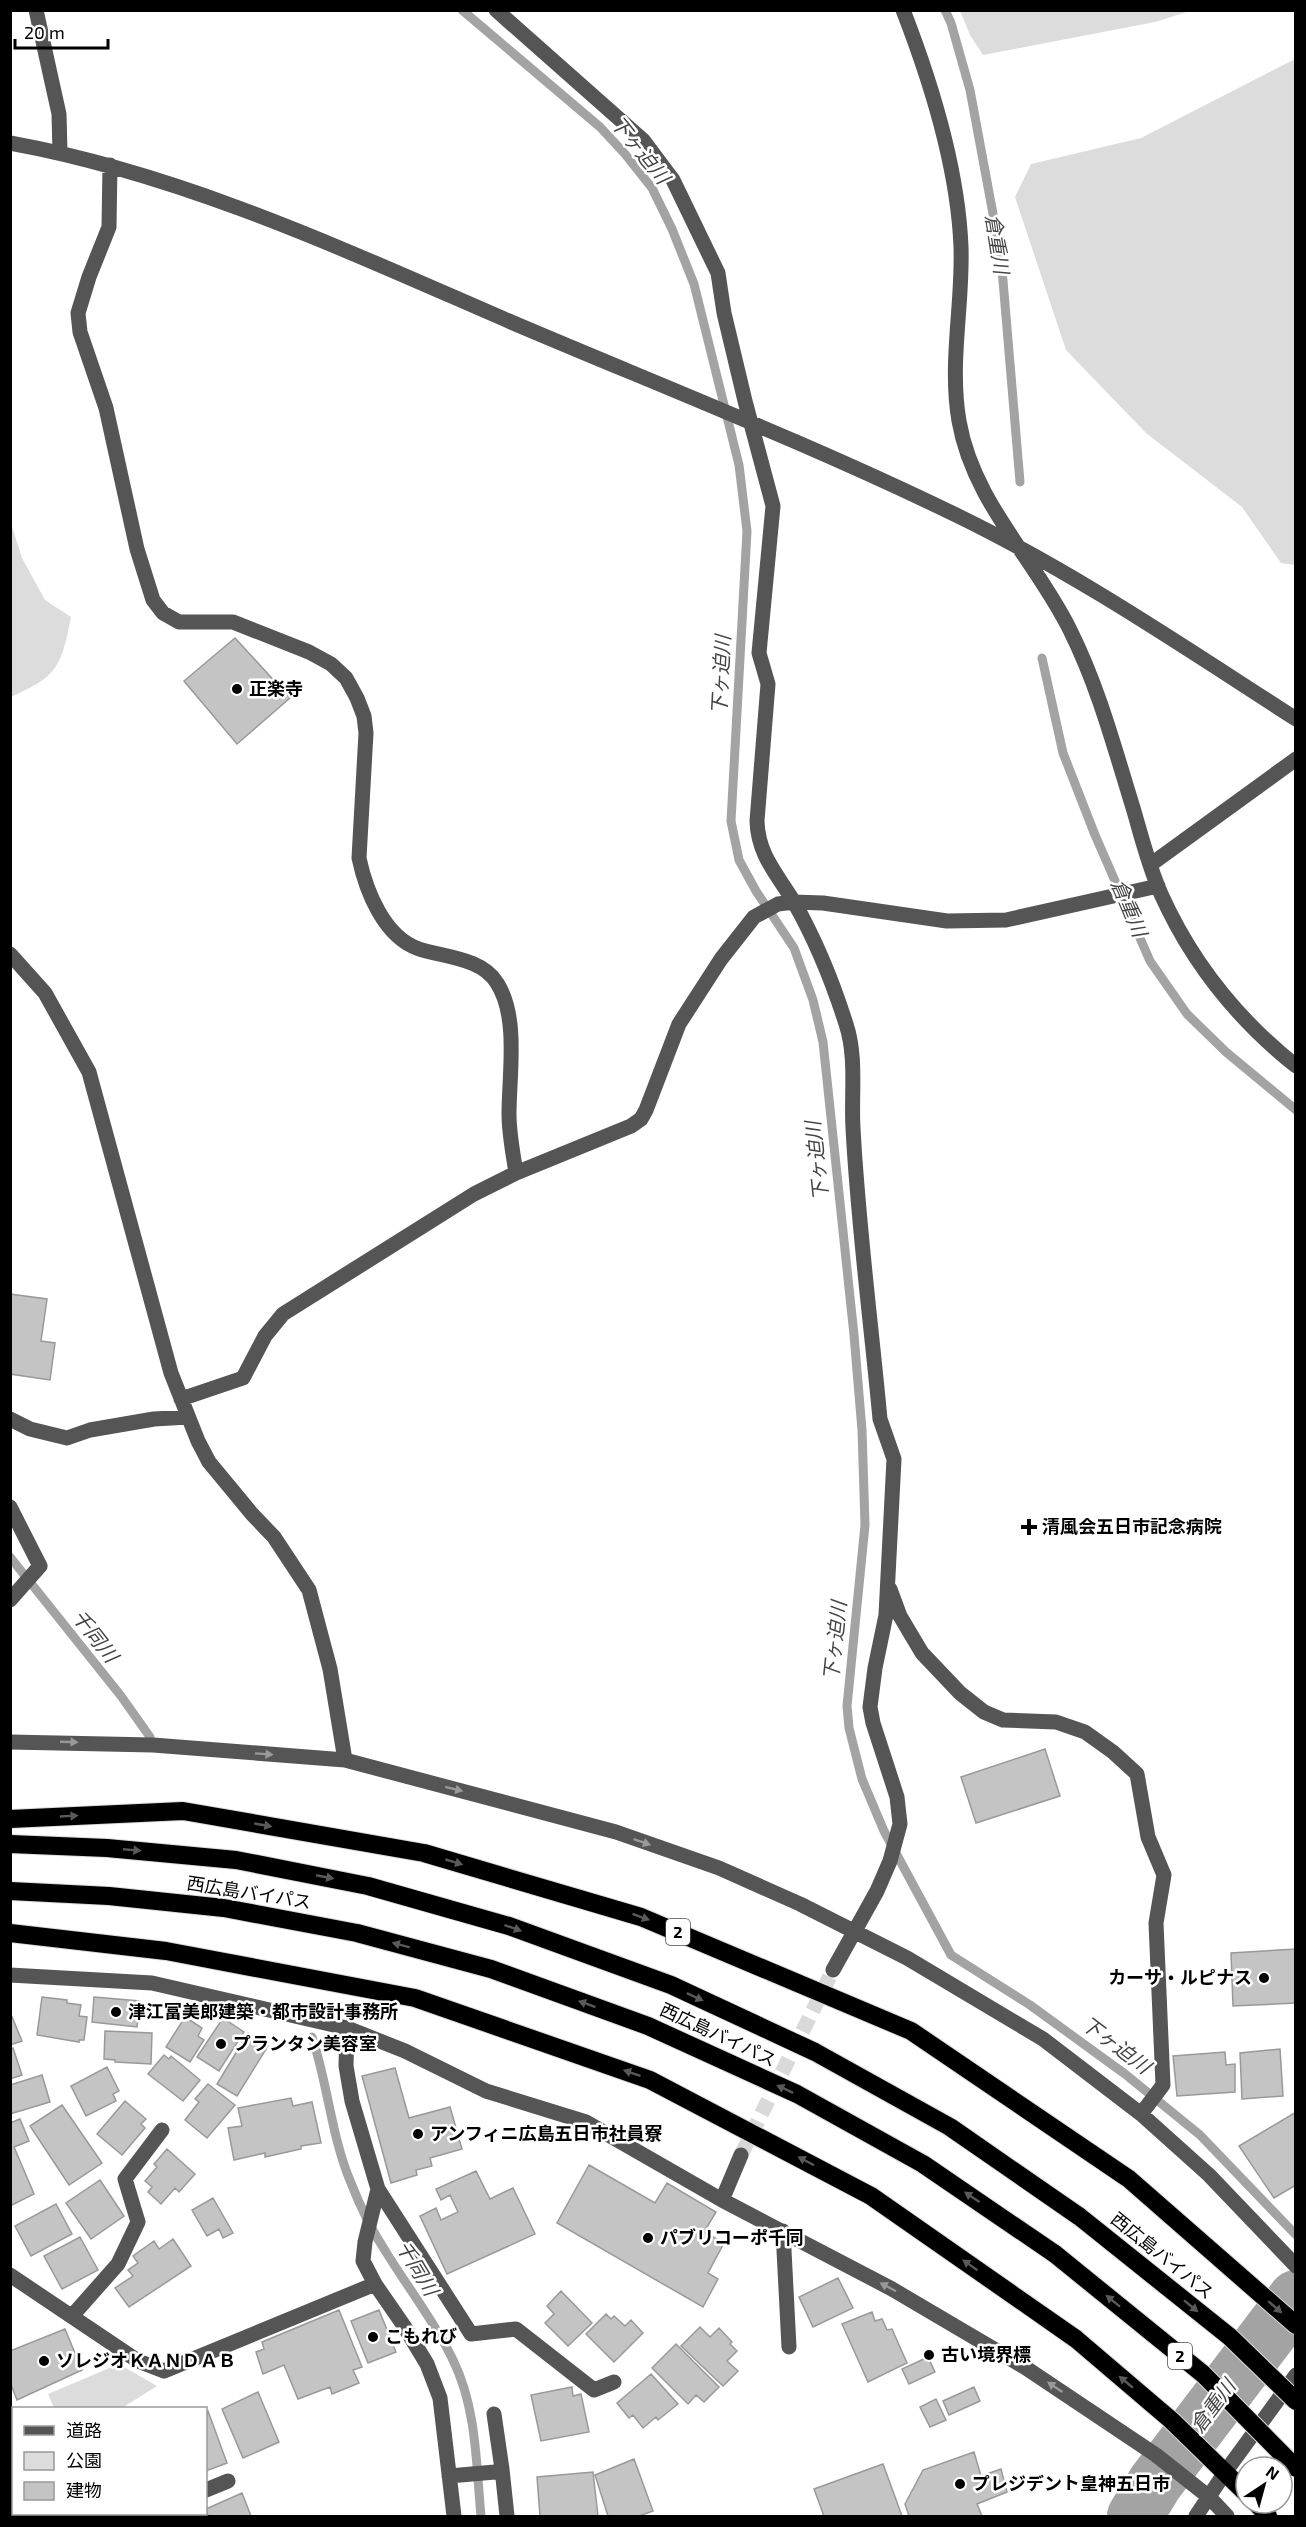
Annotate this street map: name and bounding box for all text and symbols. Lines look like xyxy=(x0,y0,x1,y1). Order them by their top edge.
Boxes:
scale bar xyxy=(15,12,108,50)
text: 20 m xyxy=(24,21,65,43)
water label: 下ヶ迫川 xyxy=(606,111,677,190)
water label: 倉重川 xyxy=(981,212,1015,277)
water label: 下ヶ迫川 xyxy=(706,632,734,716)
place label: 正楽寺 xyxy=(249,677,303,699)
marker: 正楽寺 xyxy=(230,682,244,696)
water label: 倉重川 xyxy=(1107,875,1153,942)
water label: 下ヶ迫川 xyxy=(800,1118,832,1202)
place label: 清風会五日市記念病院 xyxy=(1042,1515,1222,1537)
marker: 清風会五日市記念病院 xyxy=(1020,1518,1038,1536)
water label: 下ヶ迫川 xyxy=(818,1598,850,1682)
water label: 千同川 xyxy=(68,1604,125,1668)
one-way arrow xyxy=(59,1738,78,1747)
one-way arrow xyxy=(254,1749,273,1758)
one-way arrow xyxy=(445,1785,464,1795)
one-way arrow xyxy=(59,1812,78,1821)
one-way arrow xyxy=(253,1821,272,1830)
one-way arrow xyxy=(633,1837,651,1847)
one-way arrow xyxy=(122,1845,141,1855)
one-way arrow xyxy=(445,1858,463,1867)
street label: 西広島バイパス xyxy=(185,1871,313,1913)
one-way arrow xyxy=(315,1873,334,1882)
one-way arrow xyxy=(632,1913,650,1923)
road number: 2 xyxy=(666,1919,690,1945)
one-way arrow xyxy=(504,1923,522,1933)
one-way arrow xyxy=(392,1940,410,1949)
place label: カーサ・ルピナス xyxy=(1108,1966,1252,1988)
marker: カーサ・ルピナス xyxy=(1257,1971,1271,1985)
one-way arrow xyxy=(687,1992,704,2001)
one-way arrow xyxy=(578,1998,596,2008)
street label: 西広島バイパス xyxy=(657,1998,780,2071)
place label: 津江富美郎建築・都市設計事務所 xyxy=(128,2000,398,2022)
marker: 津江富美郎建築・都市設計事務所 xyxy=(109,2005,123,2019)
water label: 下ヶ迫川 xyxy=(1077,2011,1157,2079)
place label: プランタン美容室 xyxy=(233,2032,377,2054)
marker: プランタン美容室 xyxy=(214,2037,228,2051)
one-way arrow xyxy=(623,2068,641,2078)
one-way arrow xyxy=(776,2084,794,2094)
place label: アンフィニ広島五日市社員寮 xyxy=(430,2122,662,2144)
marker: アンフィニ広島五日市社員寮 xyxy=(411,2127,425,2141)
one-way arrow xyxy=(797,2156,814,2166)
one-way arrow xyxy=(964,2192,980,2203)
street label: 西広島バイパス xyxy=(1107,2207,1218,2303)
place label: パブリコーポ千同 xyxy=(660,2226,804,2248)
marker: パブリコーポ千同 xyxy=(641,2231,655,2245)
water label: 千同川 xyxy=(392,2236,445,2301)
one-way arrow xyxy=(963,2259,979,2271)
one-way arrow xyxy=(880,2282,897,2292)
one-way arrow xyxy=(1105,2295,1121,2308)
one-way arrow xyxy=(1183,2300,1199,2313)
one-way arrow xyxy=(1267,2301,1283,2314)
place label: こもれび xyxy=(385,2325,457,2347)
marker: こもれび xyxy=(366,2330,380,2344)
place label: 古い境界標 xyxy=(941,2343,1031,2365)
road number: 2 xyxy=(1168,2343,1192,2369)
marker: 古い境界標 xyxy=(922,2348,936,2362)
place label: ソレジオＫＡＮＤＡＢ xyxy=(56,2349,236,2371)
marker: ソレジオＫＡＮＤＡＢ xyxy=(37,2354,51,2368)
water label: 倉重川 xyxy=(1185,2373,1241,2437)
one-way arrow xyxy=(1119,2376,1134,2389)
one-way arrow xyxy=(1047,2382,1064,2393)
legend xyxy=(12,2407,207,2515)
text: 道路 xyxy=(66,2419,102,2441)
text: 公園 xyxy=(66,2449,102,2471)
north arrow xyxy=(1234,2455,1294,2515)
text: N xyxy=(1263,2461,1283,2484)
place label: プレジデント皇神五日市 xyxy=(972,2472,1170,2494)
marker: プレジデント皇神五日市 xyxy=(953,2477,967,2491)
text: 建物 xyxy=(66,2479,102,2501)

